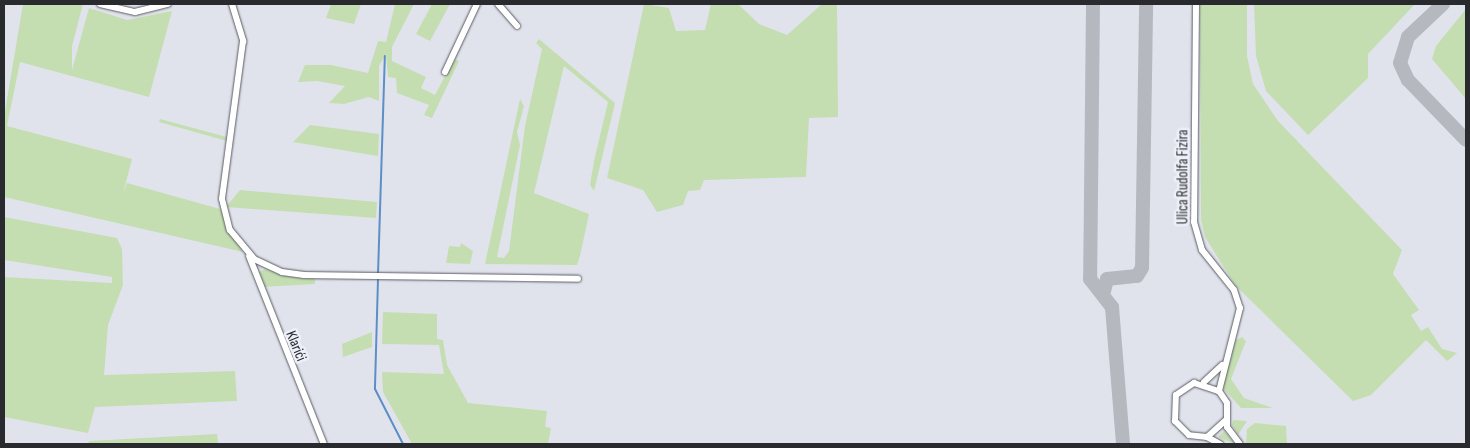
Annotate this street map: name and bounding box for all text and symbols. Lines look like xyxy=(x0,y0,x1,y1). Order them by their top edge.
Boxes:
street label: Ulica Rudolfa Fizira xyxy=(1174,130,1192,224)
street label: Klarići xyxy=(282,328,310,364)

